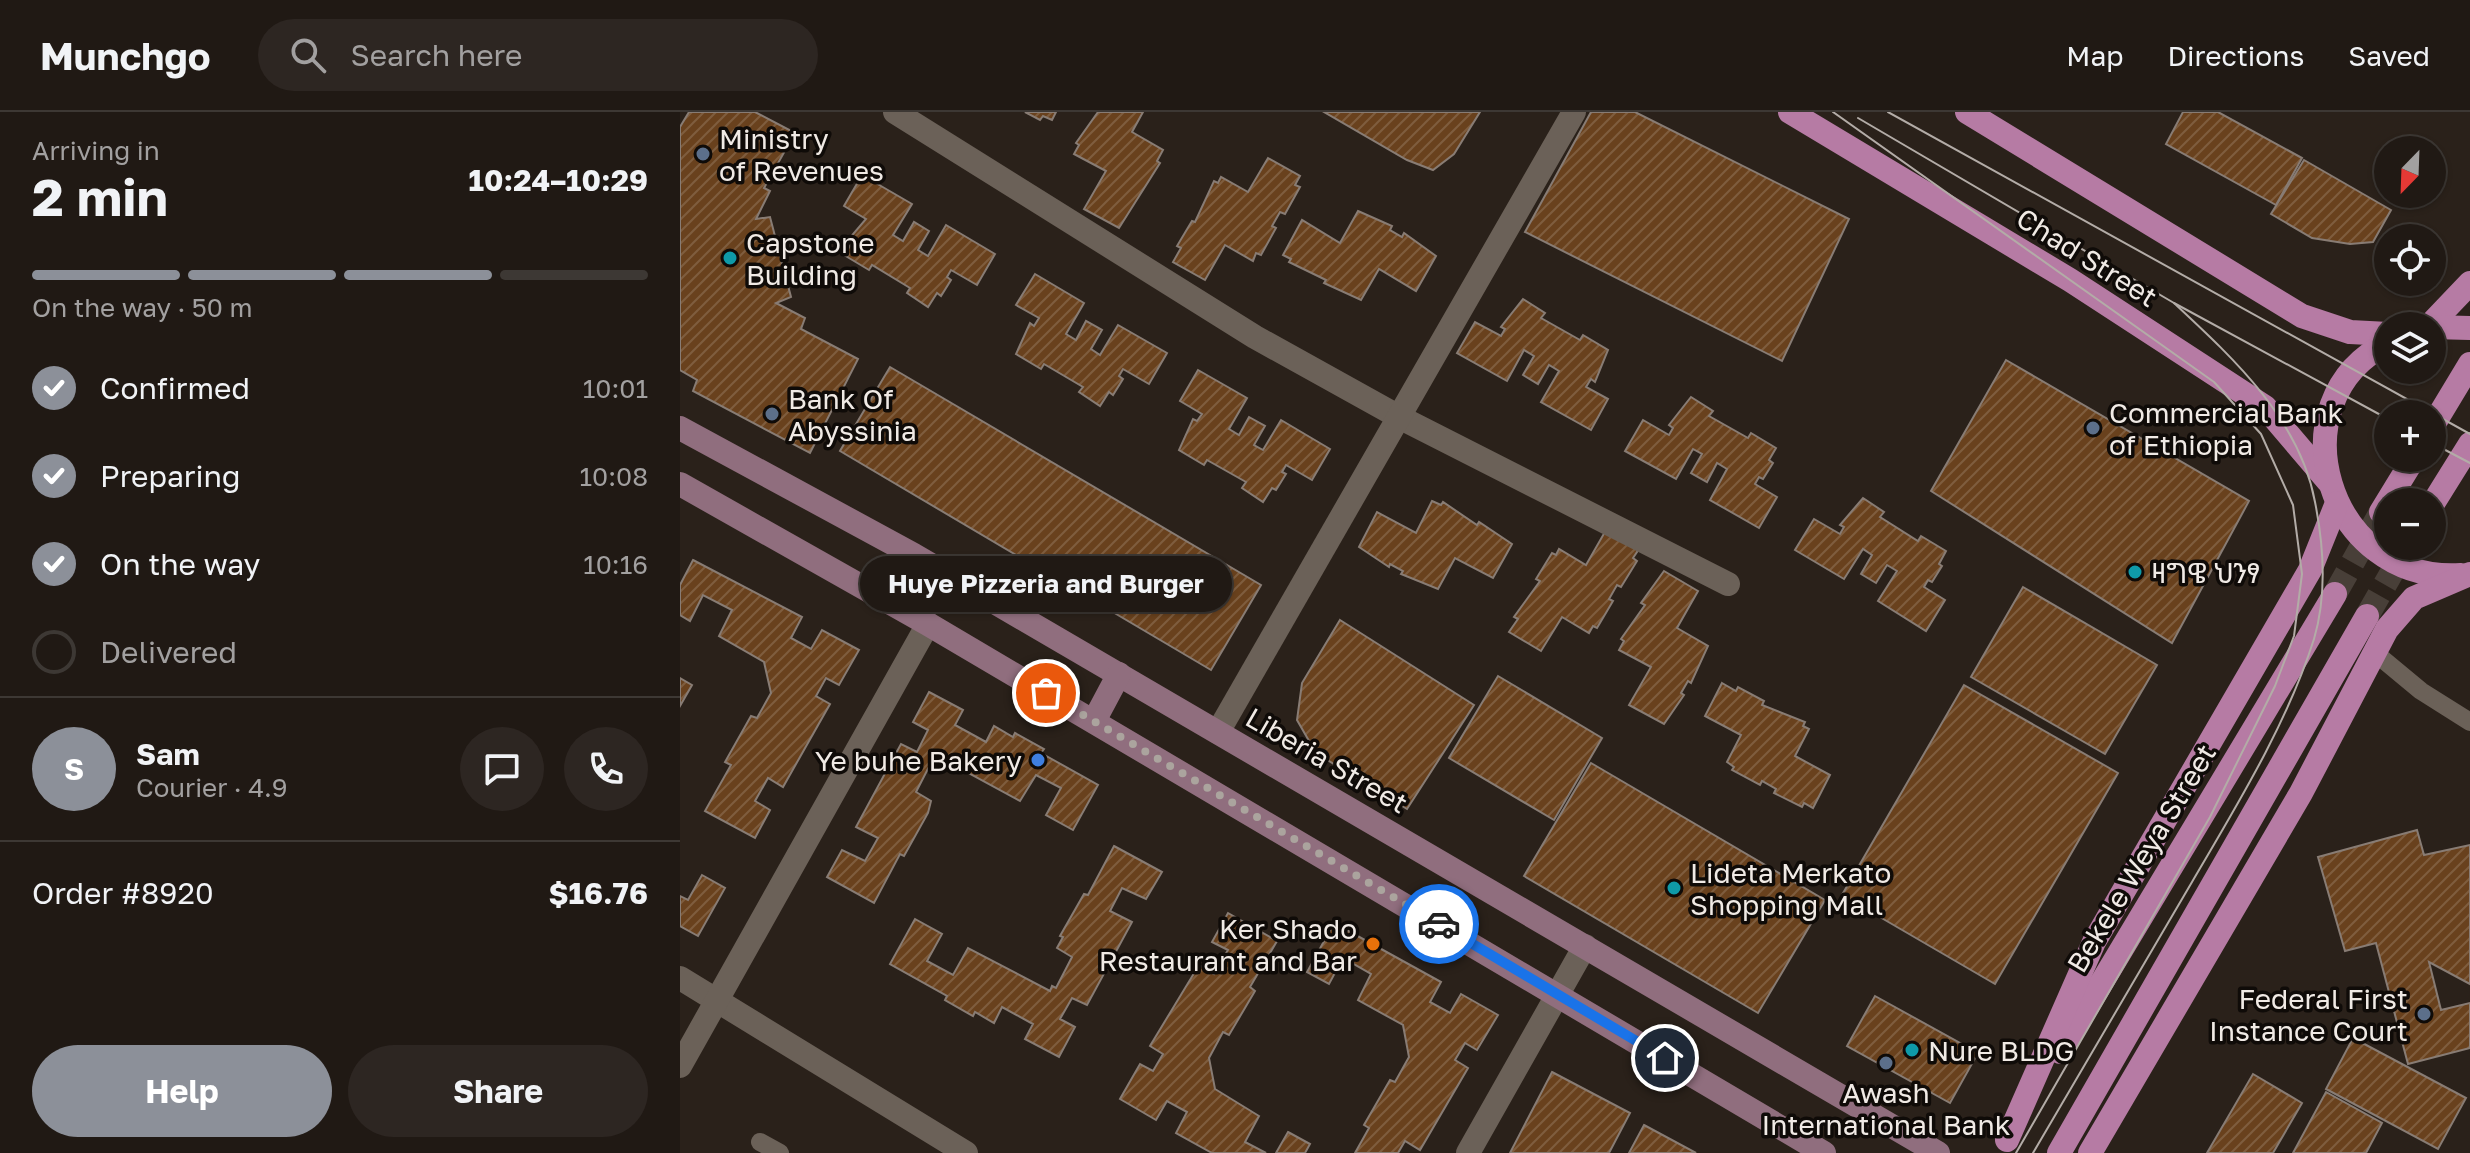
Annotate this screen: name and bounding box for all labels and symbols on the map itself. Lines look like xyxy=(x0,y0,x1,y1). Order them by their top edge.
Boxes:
place label: Ministry of Revenues xyxy=(719,122,884,187)
north arrow xyxy=(2374,136,2446,208)
marker: Ministry of Revenues xyxy=(694,145,712,163)
street label: Chad Street xyxy=(2011,201,2163,313)
place label: Capstone Building xyxy=(746,226,874,291)
marker: Capstone Building xyxy=(721,249,739,267)
place label: Bank Of Abyssinia xyxy=(788,382,917,447)
place label: Commercial Bank of Ethiopia xyxy=(2109,396,2344,461)
marker: Bank Of Abyssinia xyxy=(763,405,781,423)
marker: Commercial Bank of Ethiopia xyxy=(2084,419,2102,437)
place label: ዛግዌ ህንፃ xyxy=(2151,556,2260,589)
callout: Huye Pizzeria and Burger xyxy=(860,557,1232,613)
marker: ዛግዌ ህንፃ xyxy=(2126,563,2144,581)
pin xyxy=(1012,659,1080,727)
street label: Liberia Street xyxy=(1240,700,1414,820)
street label: Bekele Weya Street xyxy=(2060,738,2222,978)
place label: Ye buhe Bakery xyxy=(815,744,1022,777)
marker: Ye buhe Bakery xyxy=(1029,751,1047,769)
place label: Lideta Merkato Shopping Mall xyxy=(1690,856,1891,921)
marker: Lideta Merkato Shopping Mall xyxy=(1665,879,1683,897)
courier xyxy=(1399,884,1479,964)
place label: Ker Shado Restaurant and Bar xyxy=(1099,912,1357,977)
marker: Ker Shado Restaurant and Bar xyxy=(1364,935,1382,953)
place label: Federal First Instance Court xyxy=(2209,982,2408,1047)
marker: Federal First Instance Court xyxy=(2415,1005,2433,1023)
pin xyxy=(1631,1024,1699,1092)
place label: Nure BLDG xyxy=(1928,1034,2074,1067)
marker: Nure BLDG xyxy=(1903,1041,1921,1059)
marker: Awash International Bank xyxy=(1877,1054,1895,1072)
place label: Awash International Bank xyxy=(1762,1076,2011,1141)

